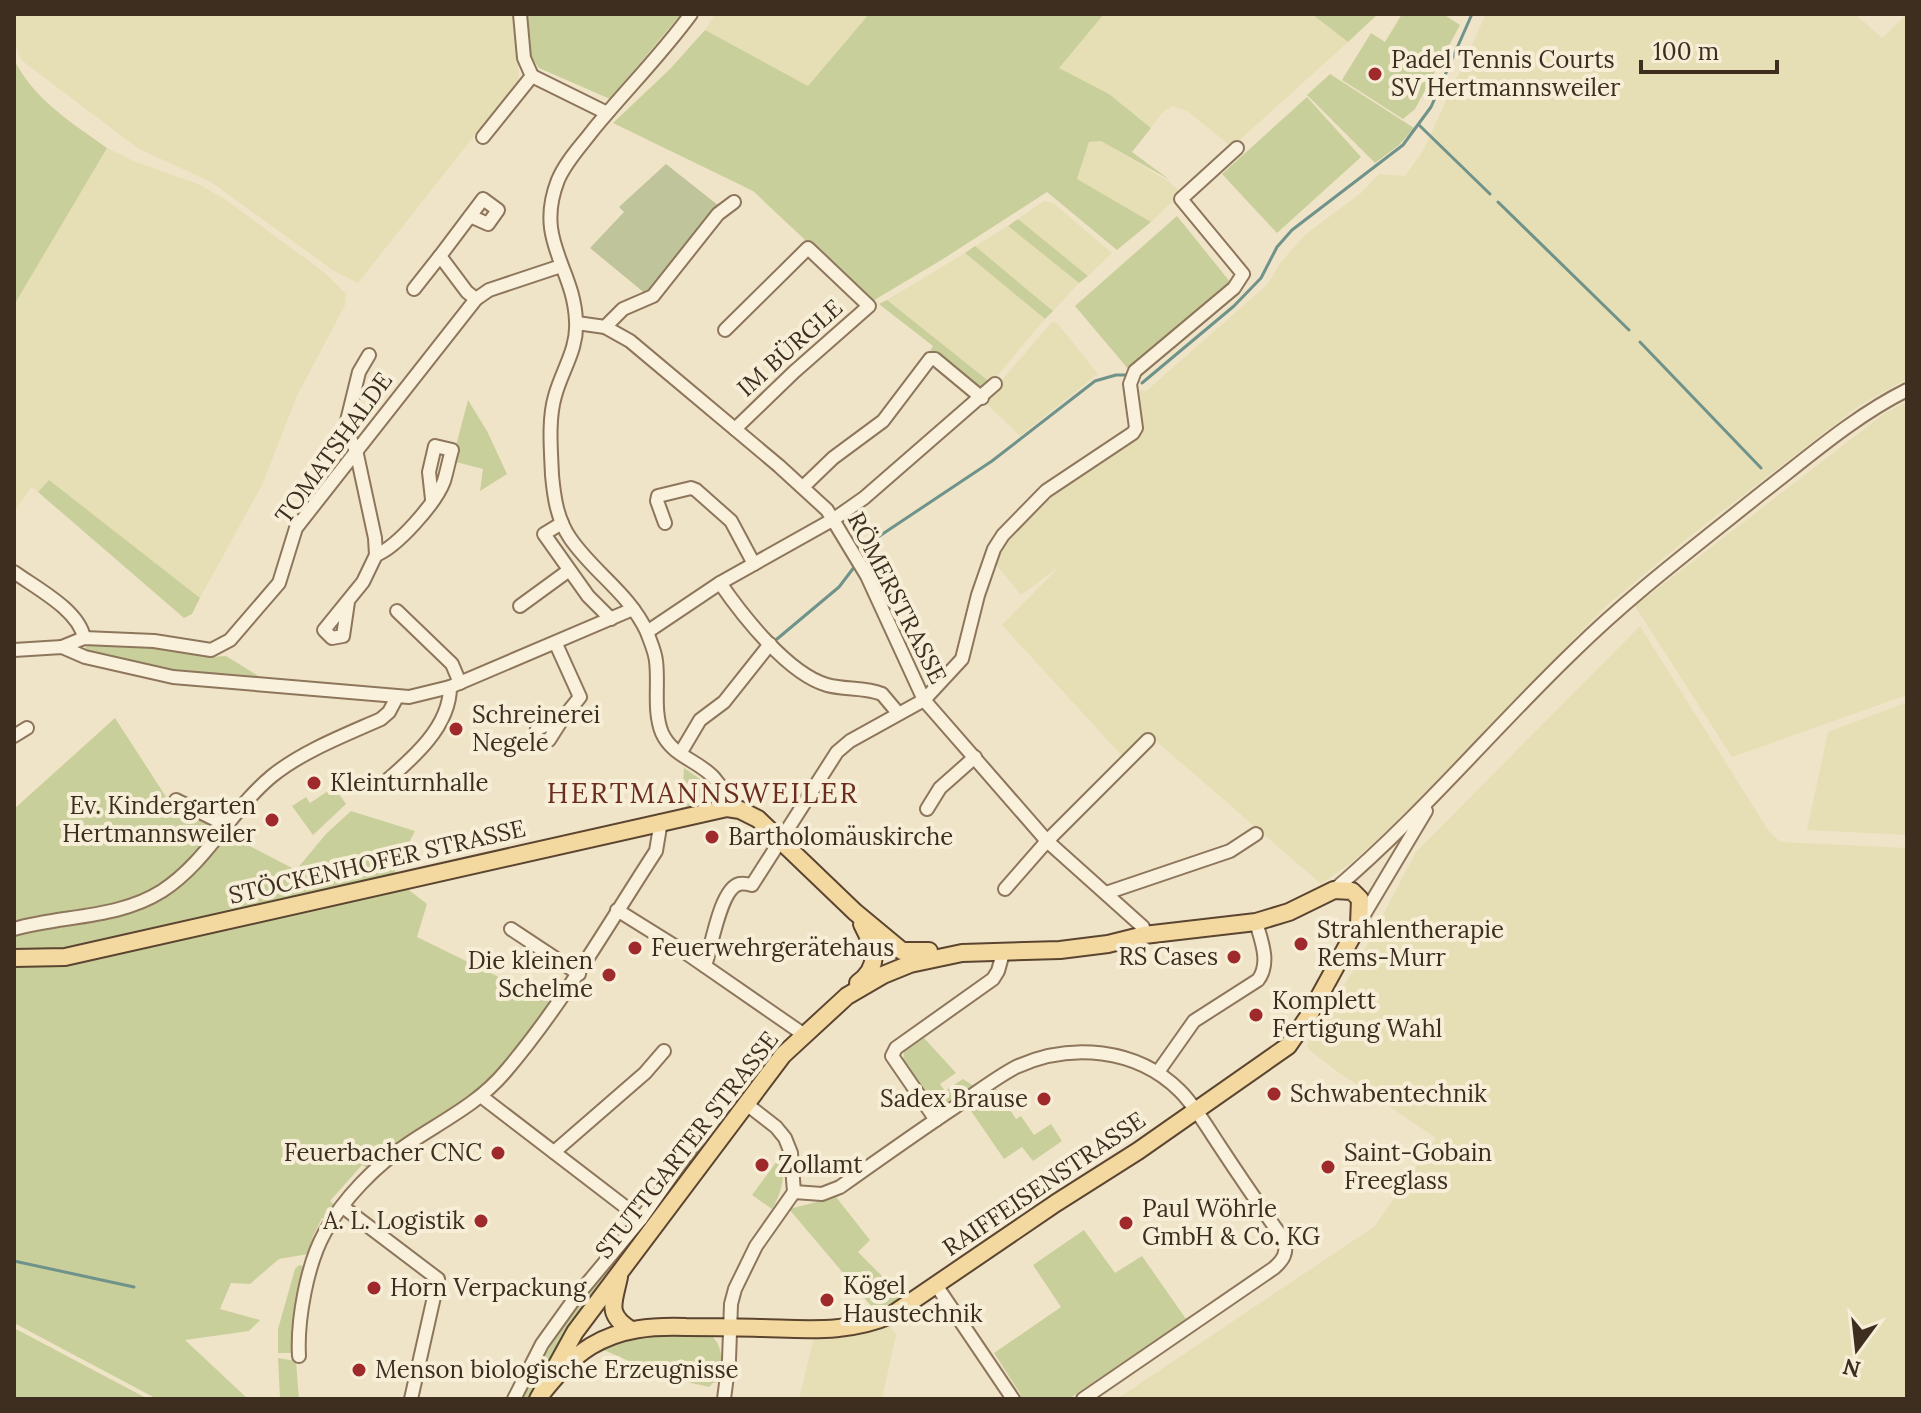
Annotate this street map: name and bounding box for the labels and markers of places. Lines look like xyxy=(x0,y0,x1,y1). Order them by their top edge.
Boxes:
place label: Padel Tennis Courts SV Hertmannsweiler xyxy=(1391,44,1621,103)
marker: Padel Tennis Courts SV Hertmannsweiler xyxy=(1366,65,1384,83)
place label: Schreinerei Negele xyxy=(472,699,600,758)
marker: Schreinerei Negele xyxy=(447,720,465,738)
place label: Kleinturnhalle xyxy=(330,767,488,798)
marker: Kleinturnhalle xyxy=(305,774,323,792)
place label: Ev. Kindergarten Hertmannsweiler xyxy=(62,790,257,849)
marker: Ev. Kindergarten Hertmannsweiler xyxy=(263,811,281,829)
place label: Bartholomäuskirche xyxy=(728,821,953,852)
marker: Bartholomäuskirche xyxy=(703,828,721,846)
place label: Strahlentherapie Rems-Murr xyxy=(1317,914,1504,973)
place label: Feuerwehrgerätehaus xyxy=(651,932,894,963)
marker: Strahlentherapie Rems-Murr xyxy=(1292,935,1310,953)
marker: Feuerwehrgerätehaus xyxy=(626,939,644,957)
place label: RS Cases xyxy=(1119,941,1218,972)
place label: Die kleinen Schelme xyxy=(468,945,593,1004)
marker: RS Cases xyxy=(1225,948,1243,966)
marker: Die kleinen Schelme xyxy=(600,966,618,984)
place label: Komplett Fertigung Wahl xyxy=(1272,985,1442,1044)
marker: Komplett Fertigung Wahl xyxy=(1247,1006,1265,1024)
place label: Schwabentechnik xyxy=(1290,1078,1487,1109)
place label: Sadex Brause xyxy=(880,1083,1028,1114)
marker: Schwabentechnik xyxy=(1265,1085,1283,1103)
marker: Sadex Brause xyxy=(1035,1090,1053,1108)
place label: Feuerbacher CNC xyxy=(284,1137,482,1168)
place label: Saint-Gobain Freeglass xyxy=(1344,1137,1492,1196)
marker: Feuerbacher CNC xyxy=(489,1144,507,1162)
place label: Zollamt xyxy=(778,1149,863,1180)
marker: Zollamt xyxy=(753,1156,771,1174)
marker: Saint-Gobain Freeglass xyxy=(1319,1158,1337,1176)
place label: Paul Wöhrle GmbH & Co. KG xyxy=(1142,1193,1320,1252)
place label: A. L. Logistik xyxy=(322,1205,465,1236)
marker: A. L. Logistik xyxy=(472,1212,490,1230)
marker: Paul Wöhrle GmbH & Co. KG xyxy=(1117,1214,1135,1232)
place label: Kögel Haustechnik xyxy=(843,1270,983,1329)
place label: Horn Verpackung xyxy=(390,1272,587,1303)
marker: Horn Verpackung xyxy=(365,1279,383,1297)
marker: Kögel Haustechnik xyxy=(818,1291,836,1309)
place label: Menson biologische Erzeugnisse xyxy=(375,1354,739,1385)
marker: Menson biologische Erzeugnisse xyxy=(350,1361,368,1379)

